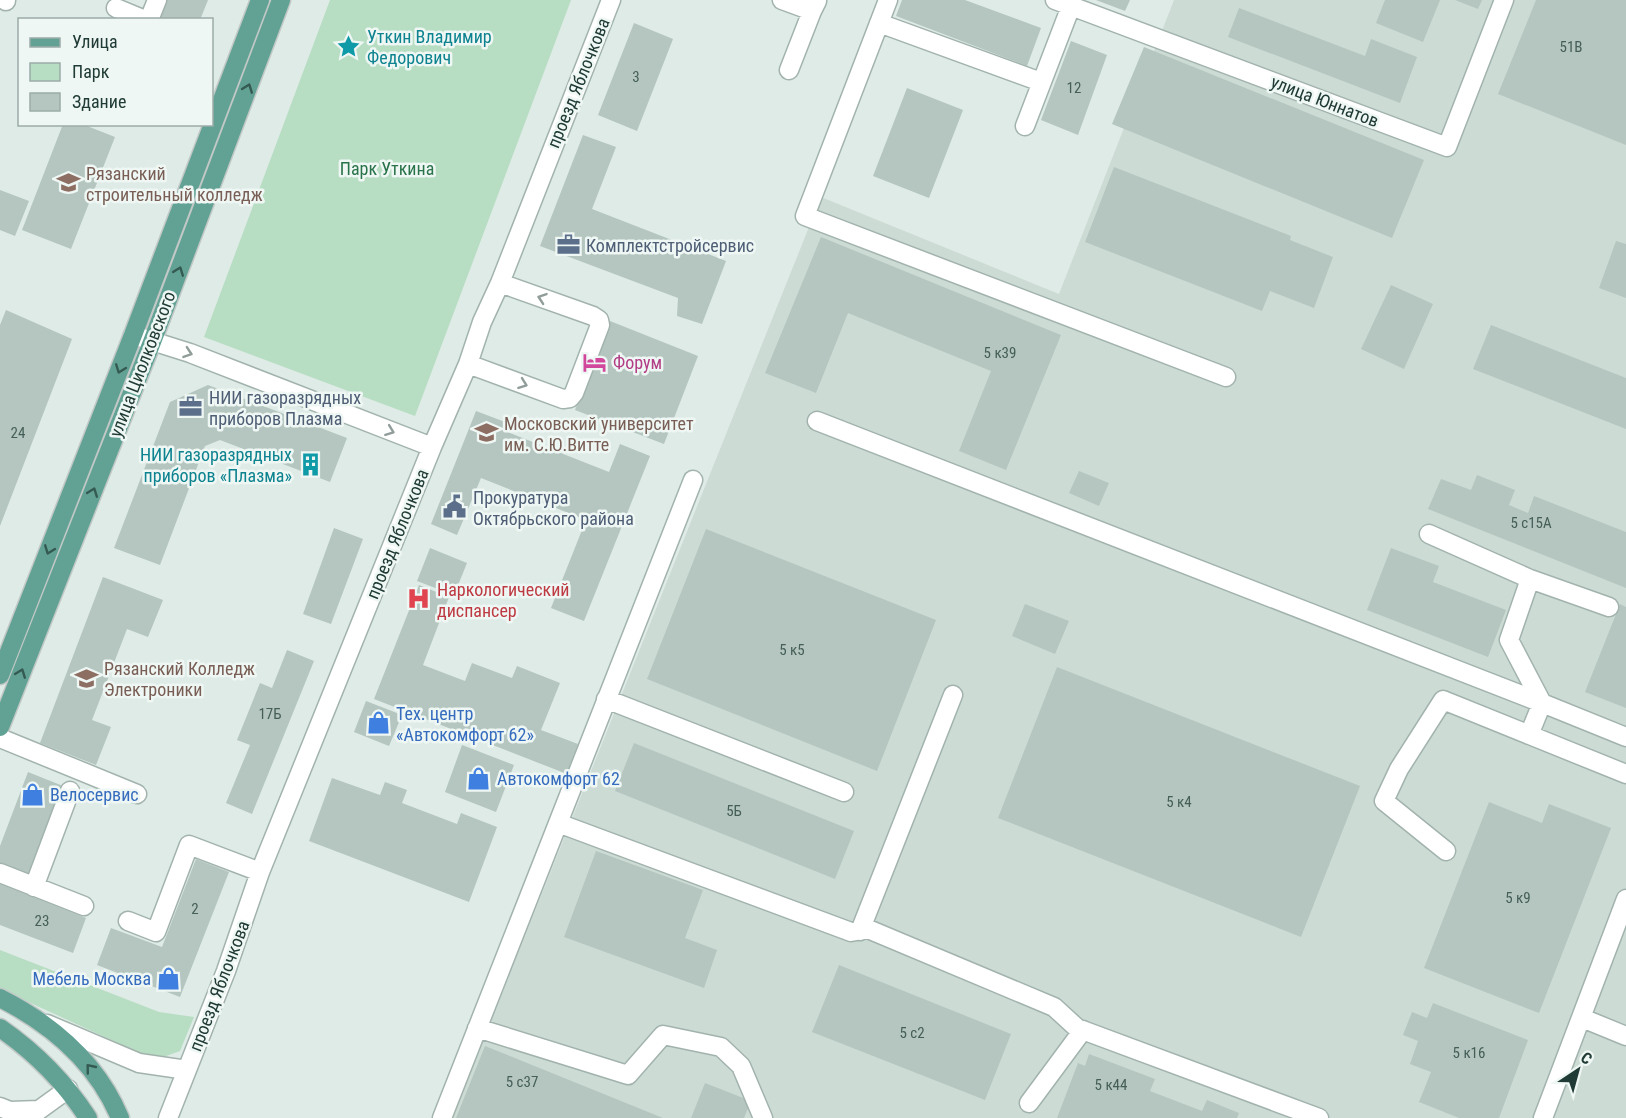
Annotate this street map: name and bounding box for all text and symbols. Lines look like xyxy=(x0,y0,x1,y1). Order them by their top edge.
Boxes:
street label: проезд Яблочкова xyxy=(542,15,614,151)
legend xyxy=(18,18,213,126)
place label: Уткин Владимир Федорович xyxy=(367,26,492,68)
text: Улица xyxy=(72,31,118,52)
place icon: Уткин Владимир Федорович xyxy=(336,33,362,59)
house number: 51В xyxy=(1560,38,1583,56)
text: Парк xyxy=(72,61,110,82)
house number: 3 xyxy=(632,68,640,86)
street label: улица Юннатов xyxy=(1268,71,1382,131)
house number: 12 xyxy=(1067,79,1081,97)
one-way arrow xyxy=(240,83,253,94)
text: Здание xyxy=(72,91,126,112)
park label: Парк Уткина xyxy=(340,158,434,179)
place label: Рязанский строительный колледж xyxy=(86,163,263,205)
school or university icon: Рязанский строительный колледж xyxy=(55,170,81,196)
office icon: Комплектстройсервис xyxy=(555,232,581,258)
place label: Комплектстройсервис xyxy=(586,235,754,256)
one-way arrow xyxy=(171,266,184,276)
street label: улица Циолковского xyxy=(105,288,179,440)
one-way arrow xyxy=(537,292,548,305)
house number: 5 к39 xyxy=(984,344,1016,362)
one-way arrow xyxy=(182,346,193,359)
hotel icon: Форум xyxy=(582,349,608,375)
place label: Форум xyxy=(613,352,662,373)
one-way arrow xyxy=(115,362,127,373)
one-way arrow xyxy=(517,376,528,389)
place label: НИИ газоразрядных приборов Плазма xyxy=(209,387,361,429)
office icon: НИИ газоразрядных приборов Плазма xyxy=(178,394,204,420)
place label: Московский университет им. С.Ю.Витте xyxy=(504,413,694,455)
school or university icon: Московский университет им. С.Ю.Витте xyxy=(473,420,499,446)
house number: 24 xyxy=(11,424,25,442)
one-way arrow xyxy=(384,424,395,436)
place label: НИИ газоразрядных приборов «Плазма» xyxy=(140,444,292,486)
building icon: НИИ газоразрядных приборов «Плазма» xyxy=(297,451,323,477)
street label: проезд Яблочкова xyxy=(361,466,433,602)
one-way arrow xyxy=(86,487,98,498)
place label: Прокуратура Октябрьского района xyxy=(473,487,634,529)
public building icon: Прокуратура Октябрьского района xyxy=(442,494,468,520)
house number: 5 с15А xyxy=(1510,514,1552,532)
one-way arrow xyxy=(44,544,56,555)
place label: Наркологический диспансер xyxy=(437,579,569,621)
hospital icon: Наркологический диспансер xyxy=(406,586,432,612)
house number: 5 к5 xyxy=(779,641,805,659)
place label: Рязанский Колледж Электроники xyxy=(104,658,255,700)
school or university icon: Рязанский Колледж Электроники xyxy=(73,665,99,691)
one-way arrow xyxy=(14,668,27,679)
place label: Тех. центр «Автокомфорт 62» xyxy=(396,703,534,745)
house number: 17Б xyxy=(258,705,282,723)
shop icon: Тех. центр «Автокомфорт 62» xyxy=(365,710,391,736)
shop icon: Автокомфорт 62 xyxy=(466,765,492,791)
place label: Автокомфорт 62 xyxy=(497,768,620,789)
shop icon: Велосервис xyxy=(19,781,45,807)
place label: Велосервис xyxy=(50,784,139,805)
house number: 5 к4 xyxy=(1166,793,1192,811)
house number: 5Б xyxy=(726,802,742,820)
house number: 5 к9 xyxy=(1505,889,1531,907)
house number: 2 xyxy=(191,900,199,918)
house number: 23 xyxy=(35,912,49,930)
street label: проезд Яблочкова xyxy=(184,918,254,1054)
shop icon: Мебель Москва xyxy=(156,965,182,991)
place label: Мебель Москва xyxy=(33,968,151,989)
house number: 5 с2 xyxy=(899,1024,925,1042)
north arrow xyxy=(1548,1040,1608,1100)
house number: 5 к16 xyxy=(1453,1044,1485,1062)
text: С xyxy=(1577,1048,1596,1069)
one-way arrow xyxy=(87,1064,98,1075)
house number: 5 с37 xyxy=(506,1073,538,1091)
house number: 5 к44 xyxy=(1095,1076,1127,1094)

